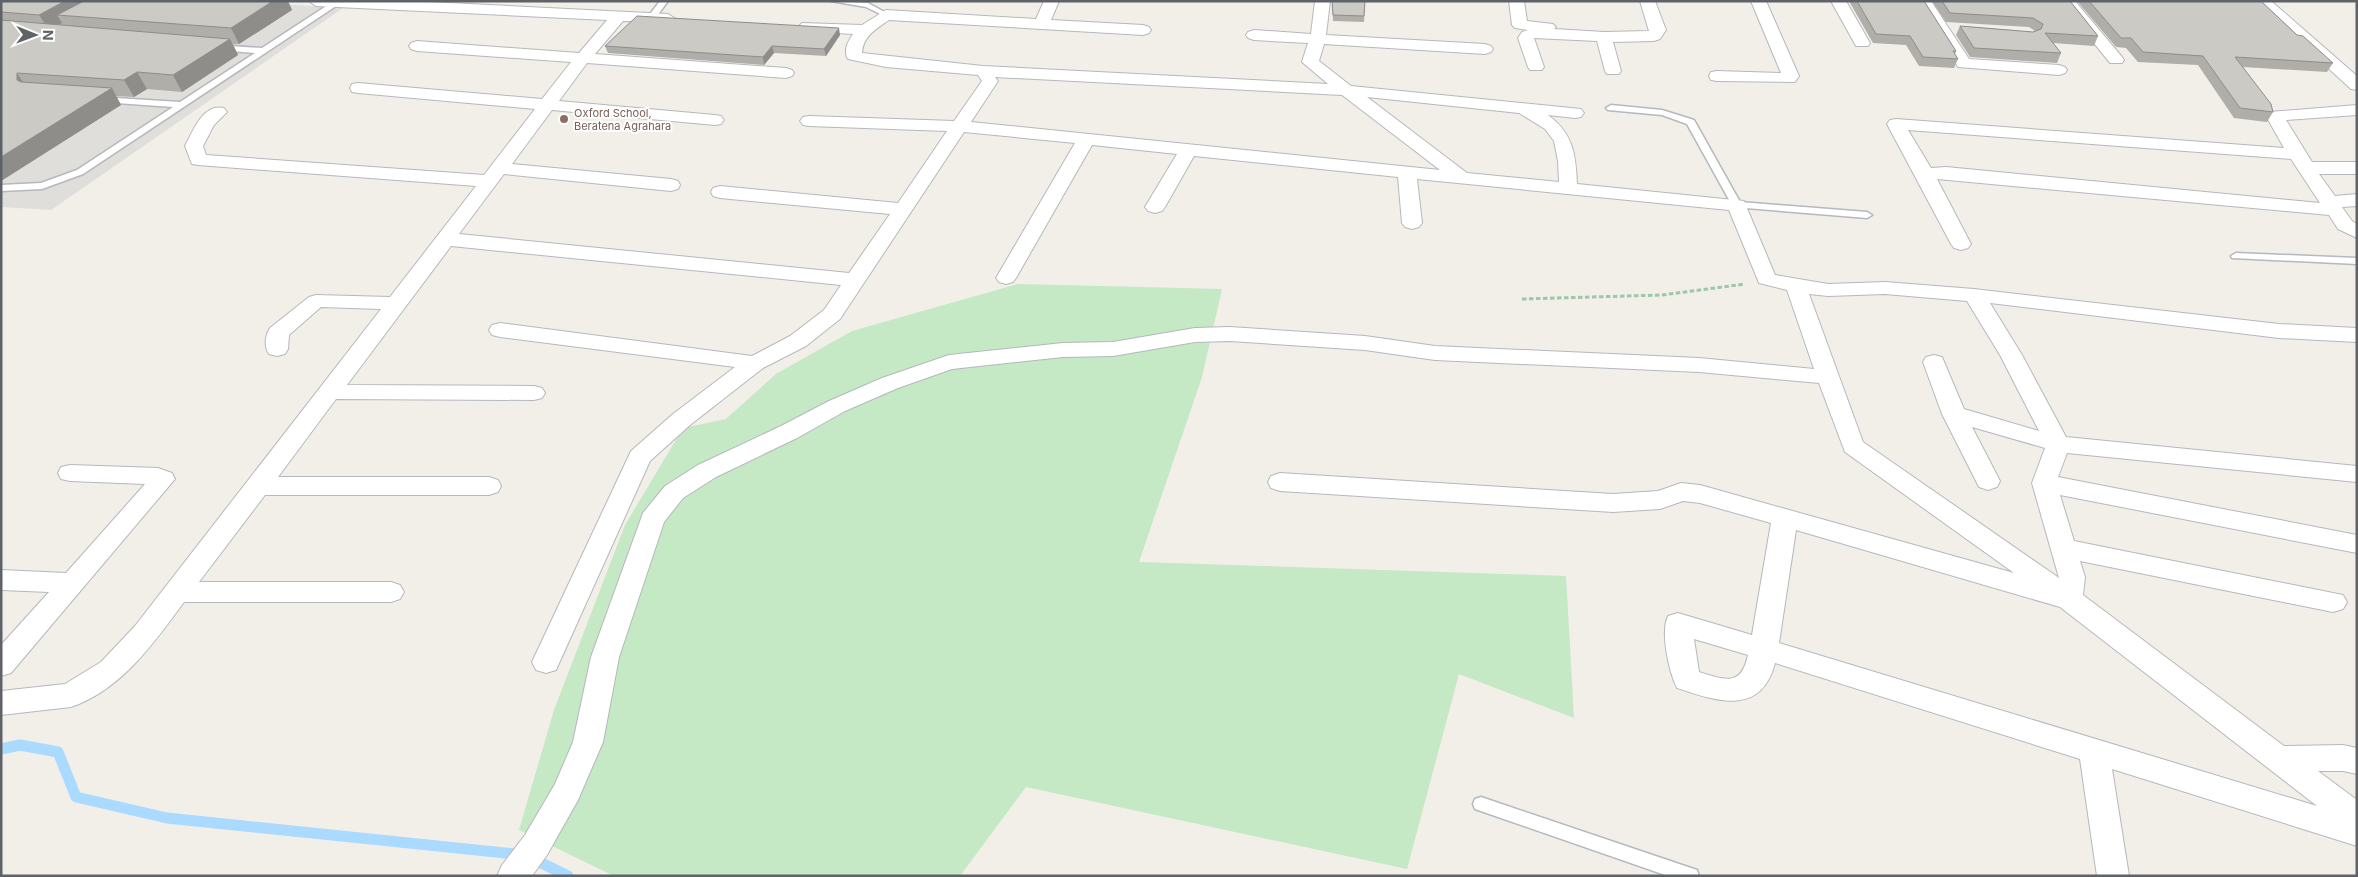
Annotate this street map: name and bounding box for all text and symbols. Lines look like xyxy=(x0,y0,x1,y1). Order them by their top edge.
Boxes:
north arrow xyxy=(10,10,60,60)
text: N xyxy=(40,30,57,41)
place label: Oxford School, Beratena Agrahara xyxy=(574,106,671,133)
marker: Oxford School, Beratena Agrahara xyxy=(558,113,570,125)

